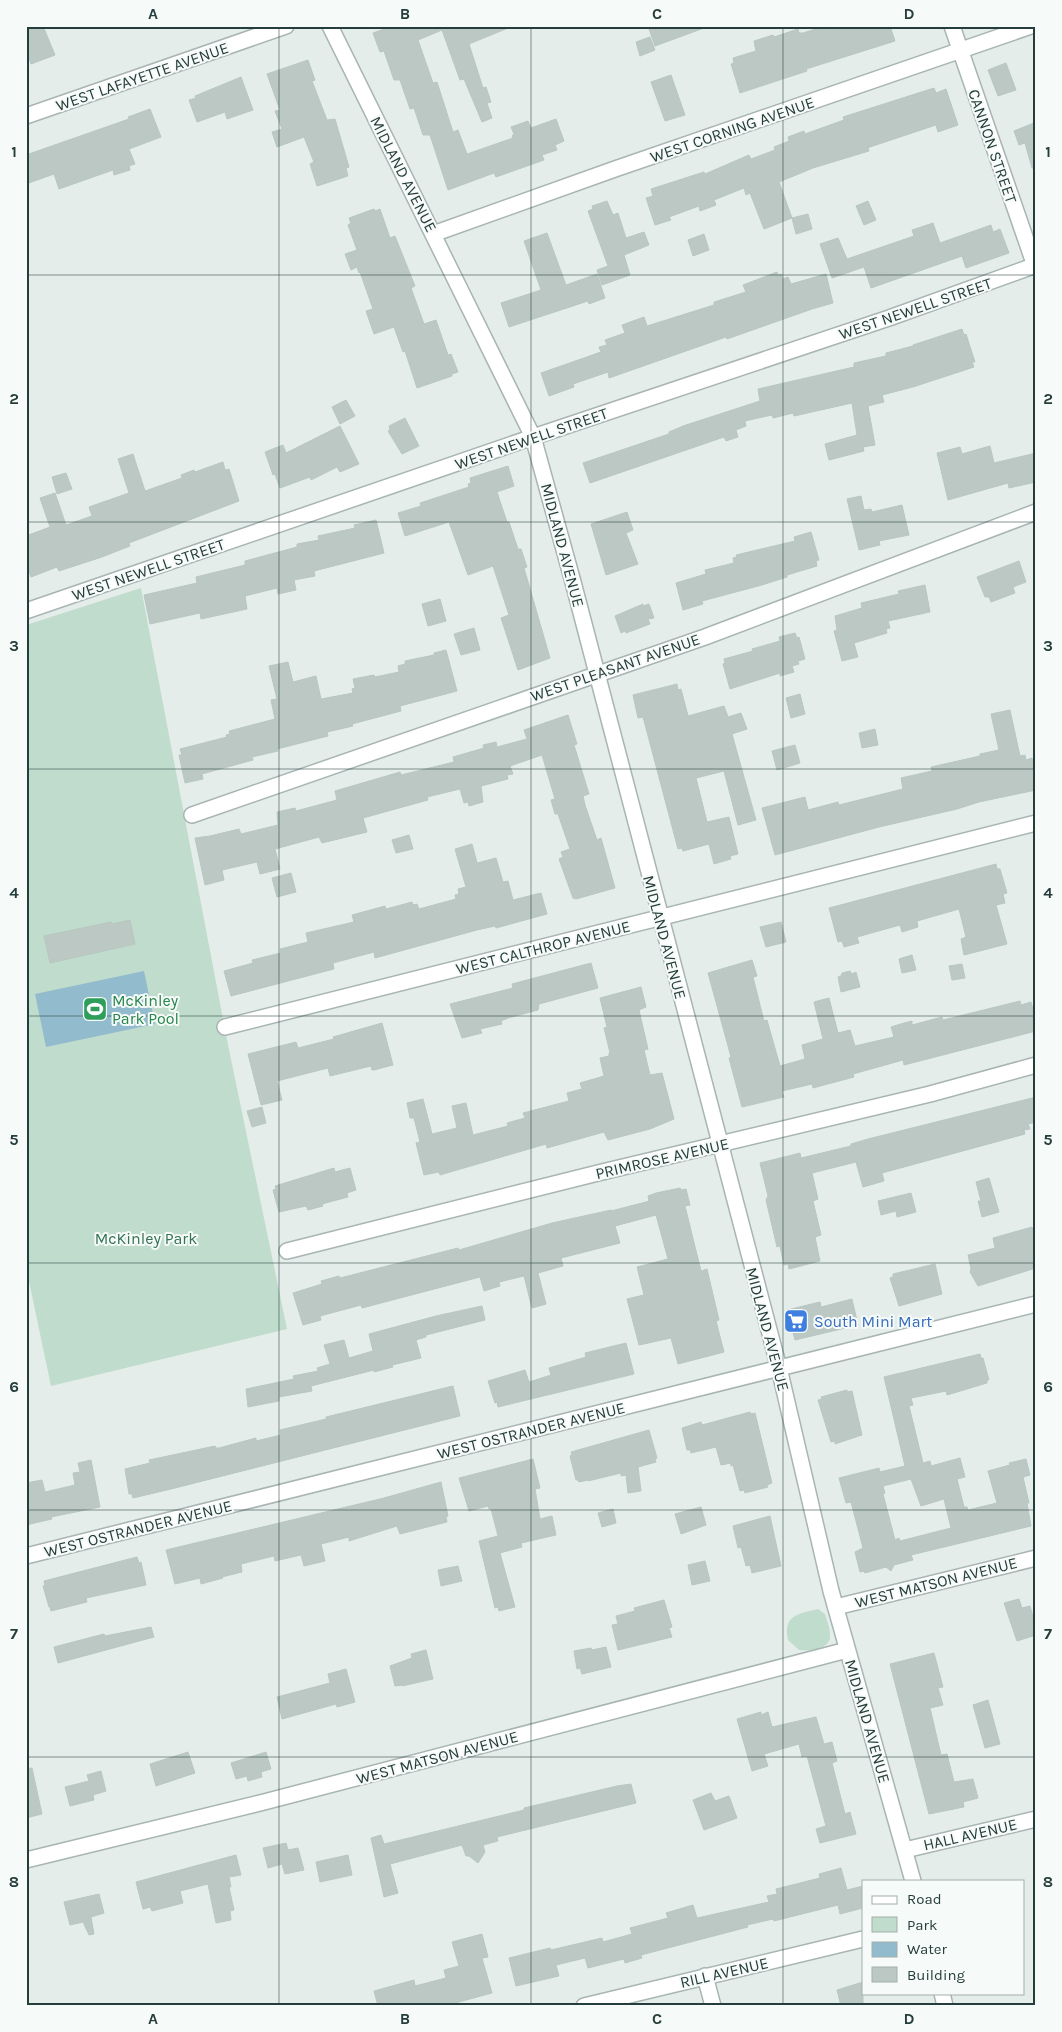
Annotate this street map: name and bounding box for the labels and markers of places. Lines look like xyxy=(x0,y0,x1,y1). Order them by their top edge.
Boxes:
place label: McKinley Park Pool xyxy=(112,991,179,1028)
sports icon: McKinley Park Pool xyxy=(82,996,108,1022)
supermarket icon: South Mini Mart xyxy=(783,1308,809,1334)
place label: South Mini Mart xyxy=(814,1312,932,1331)

